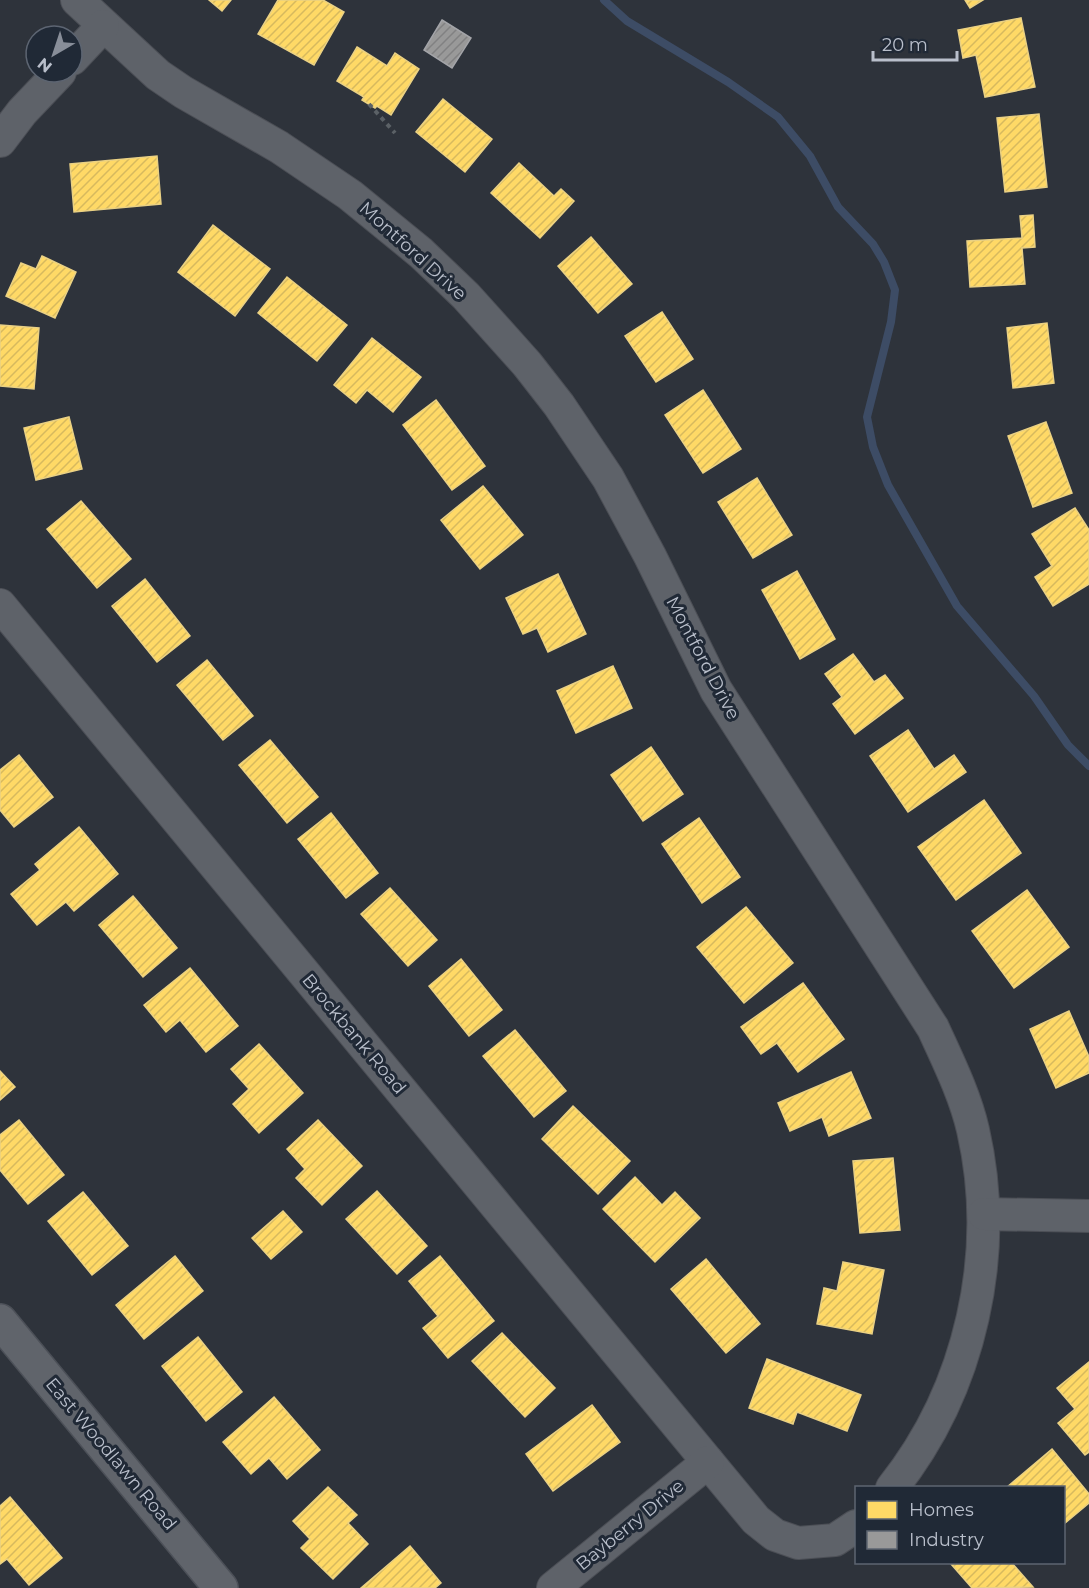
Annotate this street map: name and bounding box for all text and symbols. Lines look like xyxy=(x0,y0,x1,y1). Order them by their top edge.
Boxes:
north arrow xyxy=(24,24,84,84)
scale bar xyxy=(873,24,957,62)
text: 20 m xyxy=(882,34,928,56)
text: N xyxy=(34,54,56,77)
street label: Montford Drive xyxy=(355,197,471,305)
street label: Montford Drive xyxy=(661,593,745,723)
street label: Brockbank Road xyxy=(297,969,411,1099)
street label: East Woodlawn Road xyxy=(41,1373,181,1535)
street label: Bayberry Drive xyxy=(572,1475,688,1575)
legend xyxy=(855,1486,1065,1564)
text: Homes xyxy=(909,1499,974,1521)
text: Industry xyxy=(909,1529,984,1551)

